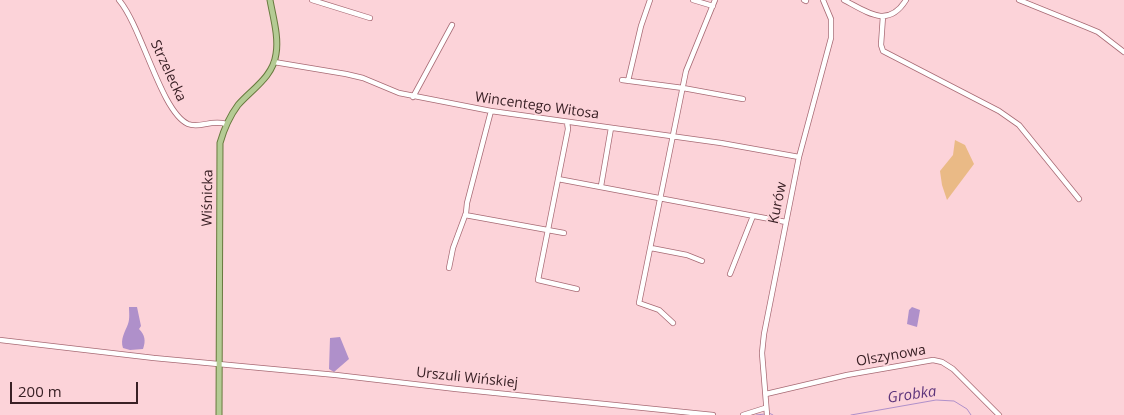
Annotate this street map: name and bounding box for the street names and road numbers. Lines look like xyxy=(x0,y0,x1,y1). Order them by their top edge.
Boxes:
street label: Strzelecka xyxy=(146,38,190,104)
street label: Wincentego Witosa xyxy=(474,89,600,123)
street label: Wiśnicka xyxy=(199,169,217,227)
street label: Kurów xyxy=(765,181,791,225)
street label: Olszynowa xyxy=(855,342,927,370)
street label: Urszuli Wińskiej xyxy=(415,364,519,392)

